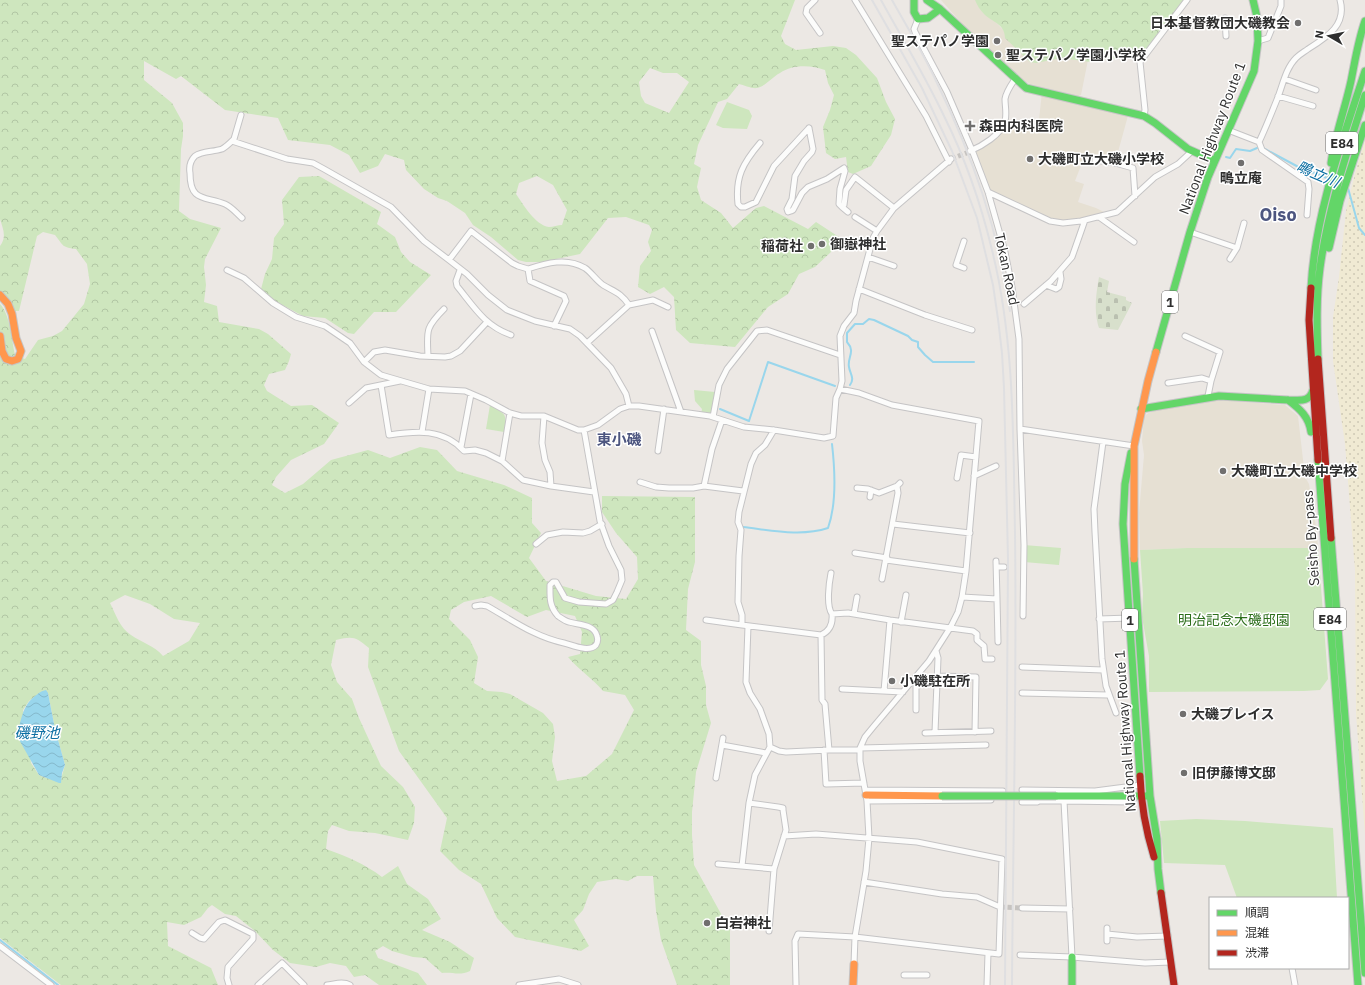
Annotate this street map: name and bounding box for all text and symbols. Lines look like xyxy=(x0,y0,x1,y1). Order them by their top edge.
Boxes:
place label: 日本基督教団大磯教会 xyxy=(1150,14,1290,32)
north arrow xyxy=(1309,16,1349,56)
marker: 日本基督教団大磯教会 xyxy=(1293,18,1303,28)
text: N xyxy=(1312,29,1327,39)
place label: 聖ステパノ学園 xyxy=(891,32,989,50)
marker: 聖ステパノ学園 xyxy=(992,36,1002,46)
place label: 聖ステパノ学園小学校 xyxy=(1006,46,1146,64)
marker: 聖ステパノ学園小学校 xyxy=(993,50,1003,60)
street label: National Highway Route 1 xyxy=(1175,59,1249,217)
place label: 森田内科医院 xyxy=(979,117,1063,135)
marker: 森田内科医院 xyxy=(964,120,976,132)
road number: E84 xyxy=(1326,132,1358,154)
place label: 大磯町立大磯小学校 xyxy=(1038,150,1164,168)
marker: 大磯町立大磯小学校 xyxy=(1025,154,1035,164)
water label: 鴫立川 xyxy=(1294,156,1344,192)
marker: 鴫立庵 xyxy=(1236,158,1246,168)
place label: 鴫立庵 xyxy=(1220,169,1262,187)
district label: Oiso xyxy=(1259,203,1297,226)
street label: Tokan Road xyxy=(991,231,1023,307)
place label: 御嶽神社 xyxy=(830,235,886,253)
place label: 稲荷社 xyxy=(761,237,803,255)
marker: 御嶽神社 xyxy=(817,239,827,249)
marker: 稲荷社 xyxy=(806,241,816,251)
road number: 1 xyxy=(1162,291,1178,313)
district label: 東小磯 xyxy=(596,430,642,449)
place label: 大磯町立大磯中学校 xyxy=(1231,462,1357,480)
marker: 大磯町立大磯中学校 xyxy=(1218,466,1228,476)
street label: Seisho By-pass xyxy=(1299,489,1323,586)
road number: E84 xyxy=(1314,608,1346,630)
road number: 1 xyxy=(1122,609,1138,631)
park label: 明治記念大磯邸園 xyxy=(1178,611,1290,629)
street label: National Highway Route 1 xyxy=(1110,650,1140,812)
place label: 小磯駐在所 xyxy=(900,672,970,690)
marker: 小磯駐在所 xyxy=(887,676,897,686)
place label: 大磯プレイス xyxy=(1191,705,1275,723)
marker: 大磯プレイス xyxy=(1178,709,1188,719)
water label: 磯野池 xyxy=(14,723,61,742)
place label: 旧伊藤博文邸 xyxy=(1192,764,1276,782)
marker: 旧伊藤博文邸 xyxy=(1179,768,1189,778)
legend xyxy=(1209,897,1349,969)
text: 順調 xyxy=(1245,905,1269,920)
place label: 白岩神社 xyxy=(715,914,771,932)
marker: 白岩神社 xyxy=(702,918,712,928)
text: 混雑 xyxy=(1245,925,1269,940)
text: 渋滞 xyxy=(1245,945,1269,960)

